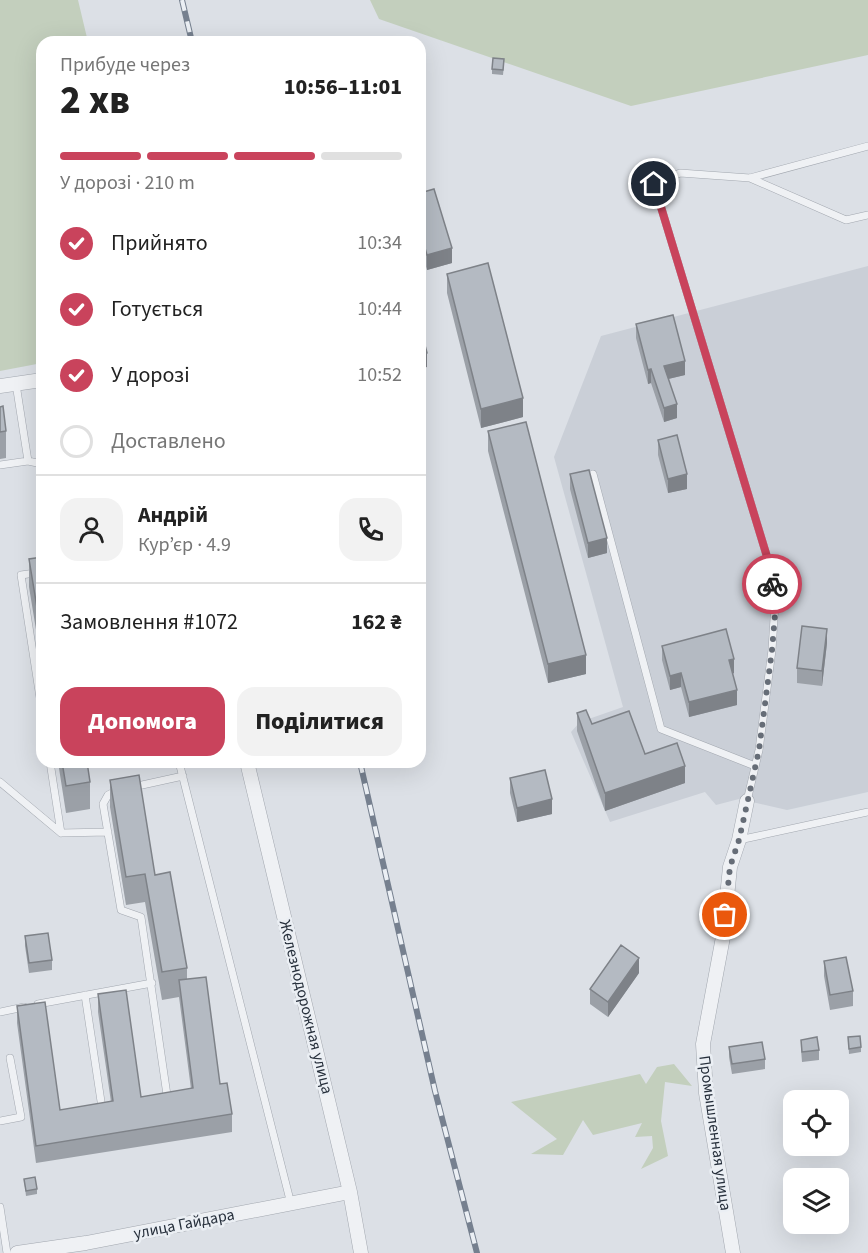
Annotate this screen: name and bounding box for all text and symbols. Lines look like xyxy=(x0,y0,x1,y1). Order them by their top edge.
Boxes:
text: Прибуде через xyxy=(60,51,190,79)
text: 10:56–11:01 xyxy=(284,71,402,103)
text: 2 хв xyxy=(60,73,130,129)
pin xyxy=(628,158,679,209)
icon: home xyxy=(637,167,670,200)
text: У дорозі · 210 m xyxy=(60,169,195,197)
icon: check xyxy=(60,227,93,260)
text: Прийнято xyxy=(111,227,208,259)
text: 10:34 xyxy=(357,229,402,257)
icon: check xyxy=(60,293,93,326)
text: Готується xyxy=(111,293,203,325)
text: 10:44 xyxy=(357,295,402,323)
icon: check xyxy=(60,359,93,392)
text: У дорозі xyxy=(111,359,190,391)
text: 10:52 xyxy=(357,361,402,389)
text: Доставлено xyxy=(111,425,226,457)
button: person xyxy=(60,498,123,561)
button: phone xyxy=(339,498,402,561)
text: Андрій xyxy=(138,499,208,531)
text: Кур’єр · 4.9 xyxy=(138,531,231,559)
courier xyxy=(742,554,802,614)
icon: bike xyxy=(756,568,789,601)
text: Замовлення #1072 xyxy=(60,606,238,638)
text: 162 ₴ xyxy=(351,606,402,638)
button: Допомога xyxy=(60,687,225,756)
button: Поділитися xyxy=(237,687,402,756)
pin xyxy=(699,889,750,940)
icon: bag xyxy=(708,898,741,931)
street label: Железнодорожная улица xyxy=(274,918,338,1096)
street label: Промышленная улица xyxy=(693,1054,737,1212)
map controls xyxy=(783,1090,849,1234)
button: locate xyxy=(783,1090,849,1156)
button: layers xyxy=(783,1168,849,1234)
street label: улица Гайдара xyxy=(132,1203,236,1245)

